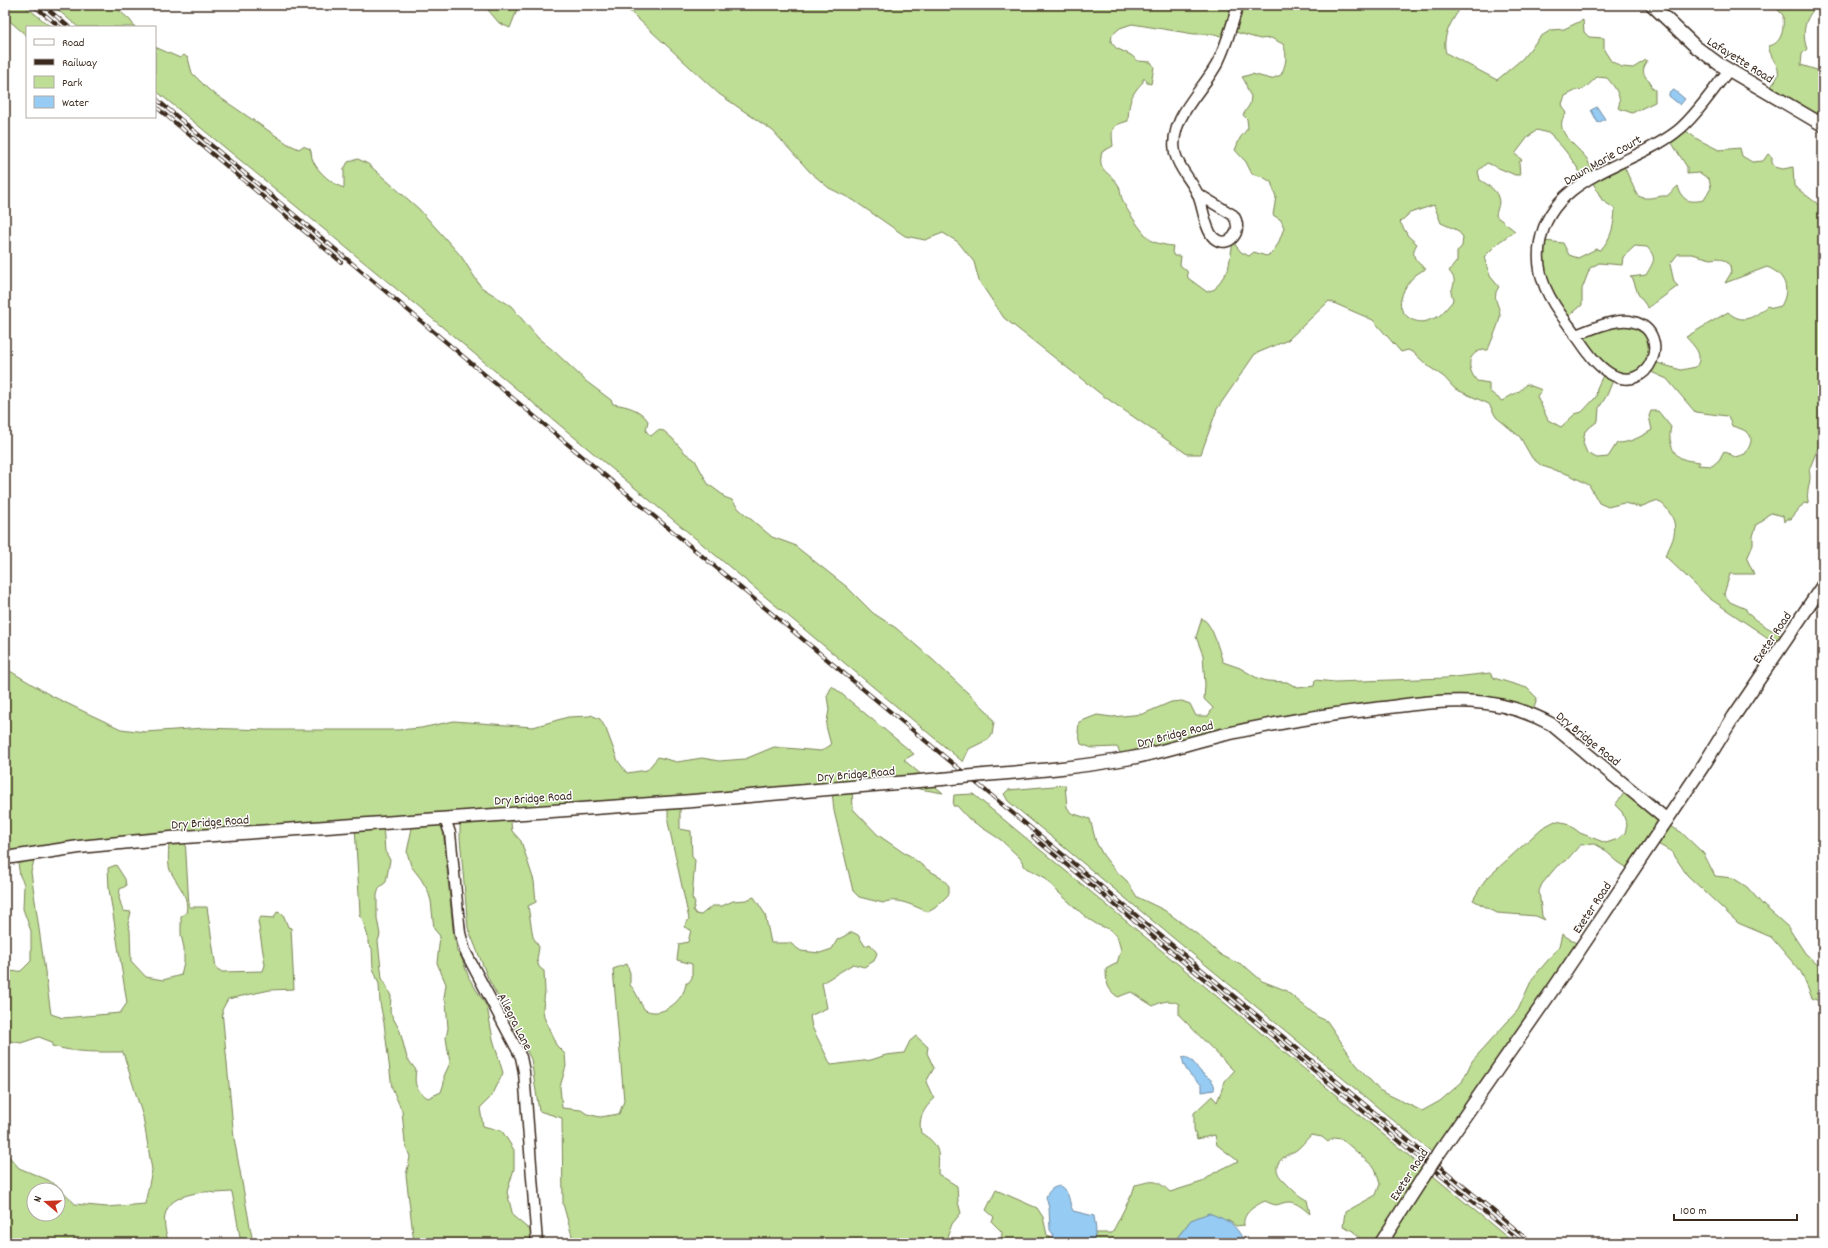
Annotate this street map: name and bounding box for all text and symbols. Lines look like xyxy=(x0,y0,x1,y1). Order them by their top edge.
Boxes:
legend xyxy=(26,26,156,118)
street label: Lafayette Road xyxy=(1703,33,1777,89)
text: Road xyxy=(62,35,84,52)
text: Railway xyxy=(62,55,98,72)
text: Park xyxy=(62,75,83,92)
text: Water xyxy=(62,95,89,112)
street label: Dawn Marie Court xyxy=(1561,131,1646,191)
street label: Exeter Road xyxy=(1749,609,1797,668)
street label: Dry Bridge Road xyxy=(1551,708,1624,772)
street label: Dry Bridge Road xyxy=(1135,717,1216,754)
street label: Dry Bridge Road xyxy=(817,763,896,788)
street label: Dry Bridge Road xyxy=(494,787,573,812)
street label: Dry Bridge Road xyxy=(171,811,250,836)
street label: Exeter Road xyxy=(1569,879,1617,938)
street label: Allegra Lane xyxy=(491,990,536,1054)
street label: Exeter Road xyxy=(1386,1145,1434,1205)
north arrow xyxy=(26,1182,66,1222)
text: N xyxy=(30,1194,47,1205)
scale bar xyxy=(1674,1196,1797,1222)
text: 100 m xyxy=(1680,1203,1707,1220)

